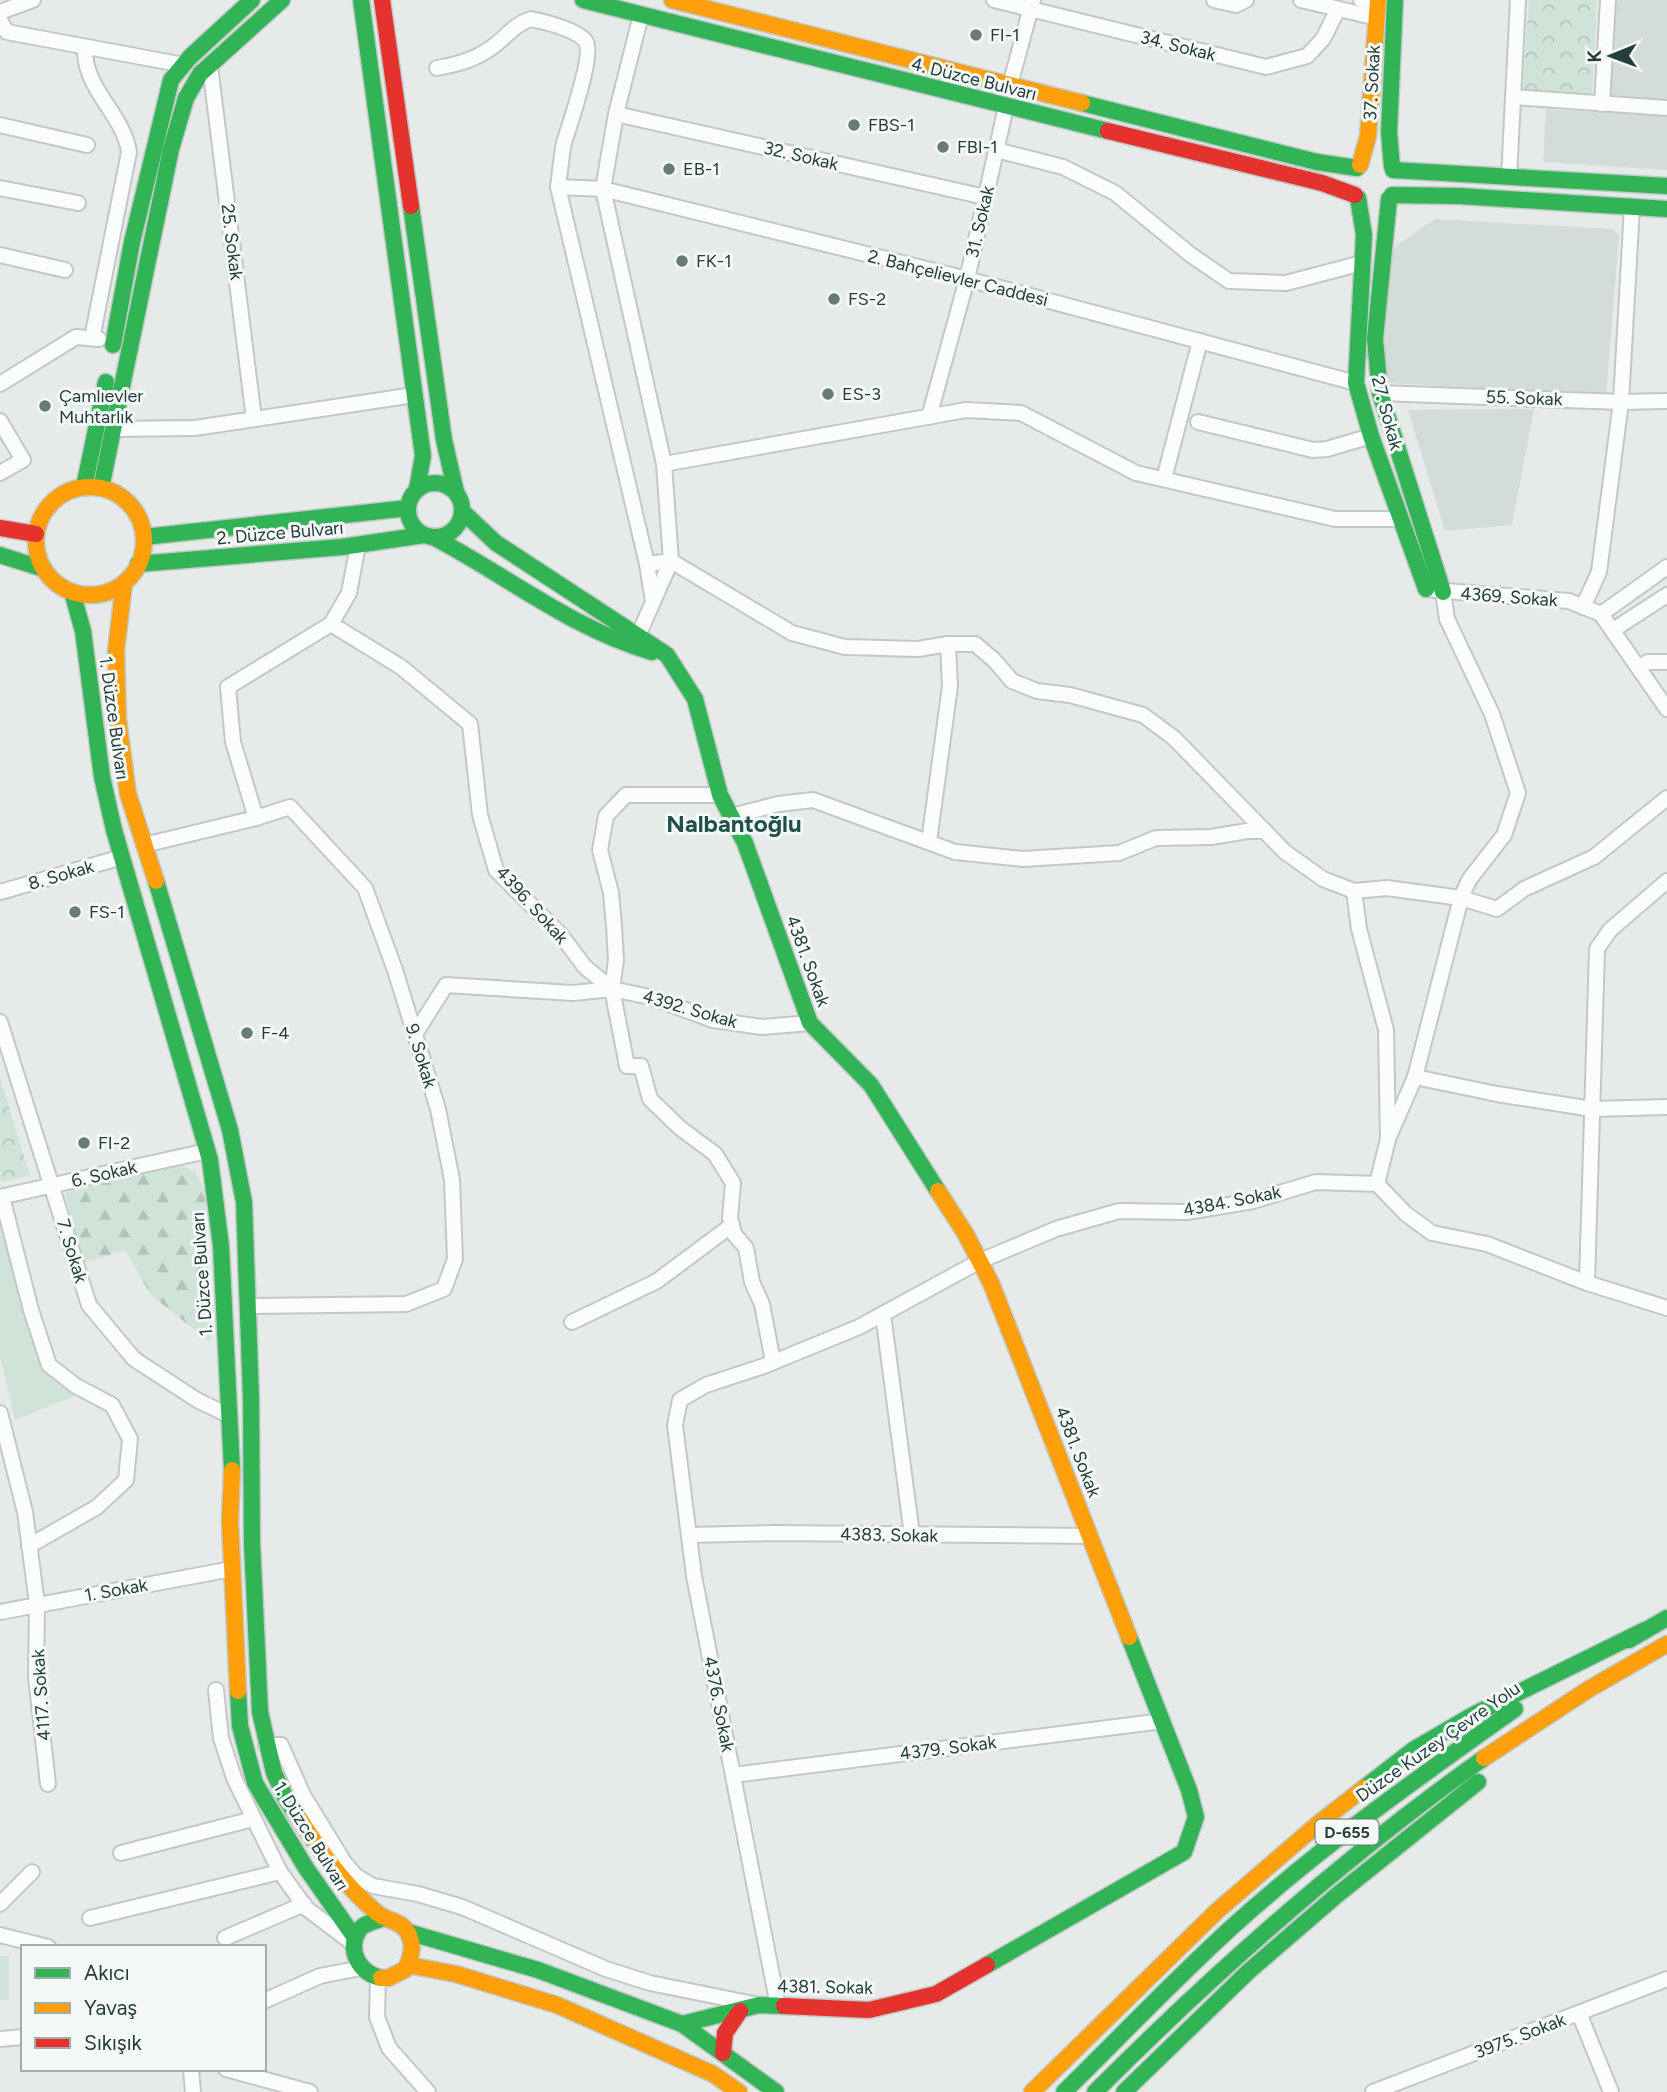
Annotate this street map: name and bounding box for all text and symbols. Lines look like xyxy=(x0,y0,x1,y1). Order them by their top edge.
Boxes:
north arrow xyxy=(1576,21,1646,91)
place label: FI-1 xyxy=(990,24,1020,46)
street label: 34. Sokak xyxy=(1138,26,1218,66)
marker: FI-1 xyxy=(968,27,984,43)
street label: 37. Sokak xyxy=(1359,44,1385,121)
text: K xyxy=(1583,49,1606,63)
street label: 4. Düzce Bulvarı xyxy=(909,53,1039,105)
place label: FBS-1 xyxy=(868,114,915,136)
marker: FBS-1 xyxy=(846,117,862,133)
place label: FBI-1 xyxy=(957,136,998,158)
street label: 32. Sokak xyxy=(762,137,841,175)
marker: FBI-1 xyxy=(935,139,951,155)
place label: EB-1 xyxy=(683,158,720,180)
marker: EB-1 xyxy=(661,161,677,177)
street label: 31. Sokak xyxy=(961,184,999,260)
street label: 25. Sokak xyxy=(216,203,248,282)
street label: 2. Bahçelievler Caddesi xyxy=(866,245,1050,311)
place label: FK-1 xyxy=(696,250,732,272)
marker: FK-1 xyxy=(674,253,690,269)
place label: FS-2 xyxy=(848,288,886,310)
marker: FS-2 xyxy=(826,291,842,307)
street label: 27. Sokak xyxy=(1367,374,1408,453)
place label: ES-3 xyxy=(842,383,881,405)
place label: Çamlıevler Muhtarlık xyxy=(59,385,143,428)
marker: ES-3 xyxy=(820,386,836,402)
street label: 55. Sokak xyxy=(1485,386,1563,410)
marker: Çamlıevler Muhtarlık xyxy=(37,398,53,414)
street label: 2. Düzce Bulvarı xyxy=(216,517,344,549)
street label: 4369. Sokak xyxy=(1460,583,1559,611)
street label: 1. Düzce Bulvarı xyxy=(94,655,134,781)
district label: Nalbantoğlu xyxy=(666,809,802,838)
street label: 8. Sokak xyxy=(26,855,97,895)
street label: 4396. Sokak xyxy=(491,861,573,949)
place label: FS-1 xyxy=(89,901,125,923)
marker: FS-1 xyxy=(67,904,83,920)
street label: 4381. Sokak xyxy=(781,912,835,1010)
street label: 4392. Sokak xyxy=(640,985,740,1033)
street label: 9. Sokak xyxy=(401,1021,441,1091)
place label: F-4 xyxy=(261,1022,289,1044)
marker: F-4 xyxy=(239,1025,255,1041)
place label: FI-2 xyxy=(98,1132,130,1154)
marker: FI-2 xyxy=(76,1135,92,1151)
street label: 6. Sokak xyxy=(69,1156,139,1192)
street label: 4384. Sokak xyxy=(1181,1181,1283,1221)
street label: 1. Düzce Bulvarı xyxy=(187,1211,217,1337)
street label: 7. Sokak xyxy=(52,1216,92,1286)
street label: 4381. Sokak xyxy=(1051,1403,1105,1501)
street label: 4383. Sokak xyxy=(840,1523,938,1547)
street label: 1. Sokak xyxy=(83,1574,149,1606)
street label: 4117. Sokak xyxy=(27,1648,55,1742)
street label: 4376. Sokak xyxy=(699,1654,739,1754)
street label: Düzce Kuzey Çevre Yolu xyxy=(1352,1677,1524,1807)
street label: 4379. Sokak xyxy=(899,1731,998,1765)
street label: 1. Düzce Bulvarı xyxy=(269,1777,353,1895)
road number: D-655 xyxy=(1316,1820,1378,1844)
legend xyxy=(21,1945,266,2071)
text: Akıcı xyxy=(84,1960,130,1985)
street label: 4381. Sokak xyxy=(777,1975,873,1999)
text: Yavaş xyxy=(84,1995,137,2020)
street label: 3975. Sokak xyxy=(1471,2008,1569,2063)
text: Sıkışık xyxy=(84,2030,143,2055)

